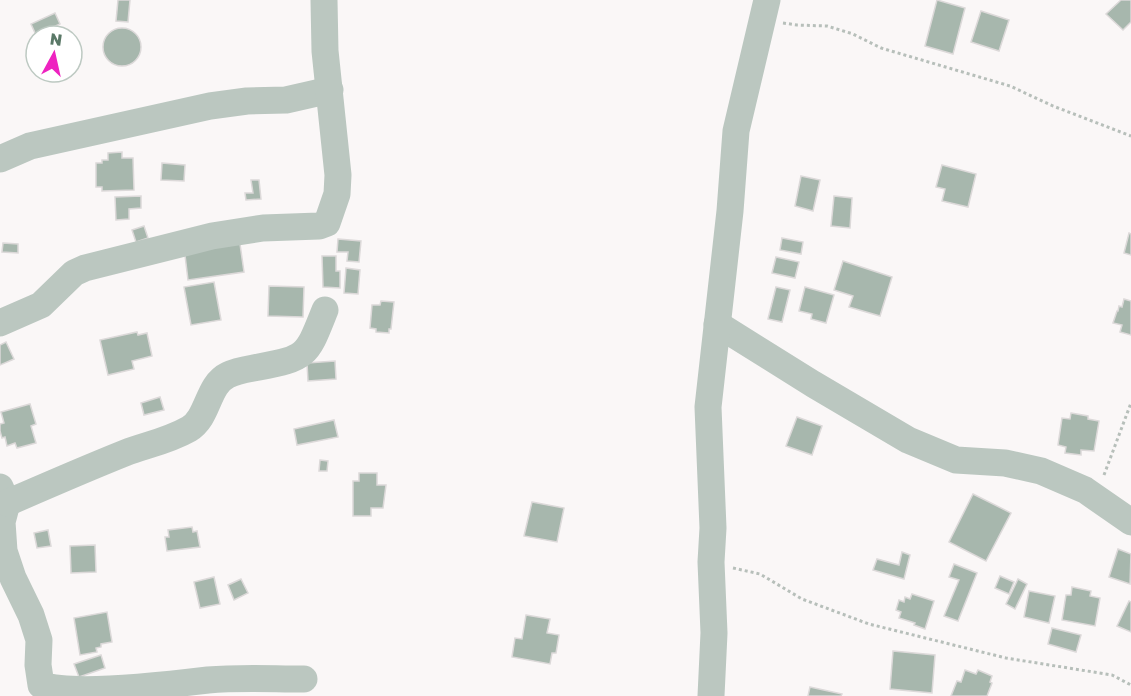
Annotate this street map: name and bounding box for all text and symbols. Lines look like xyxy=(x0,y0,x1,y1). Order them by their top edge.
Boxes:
north arrow xyxy=(24,24,84,84)
text: N xyxy=(49,28,64,50)

